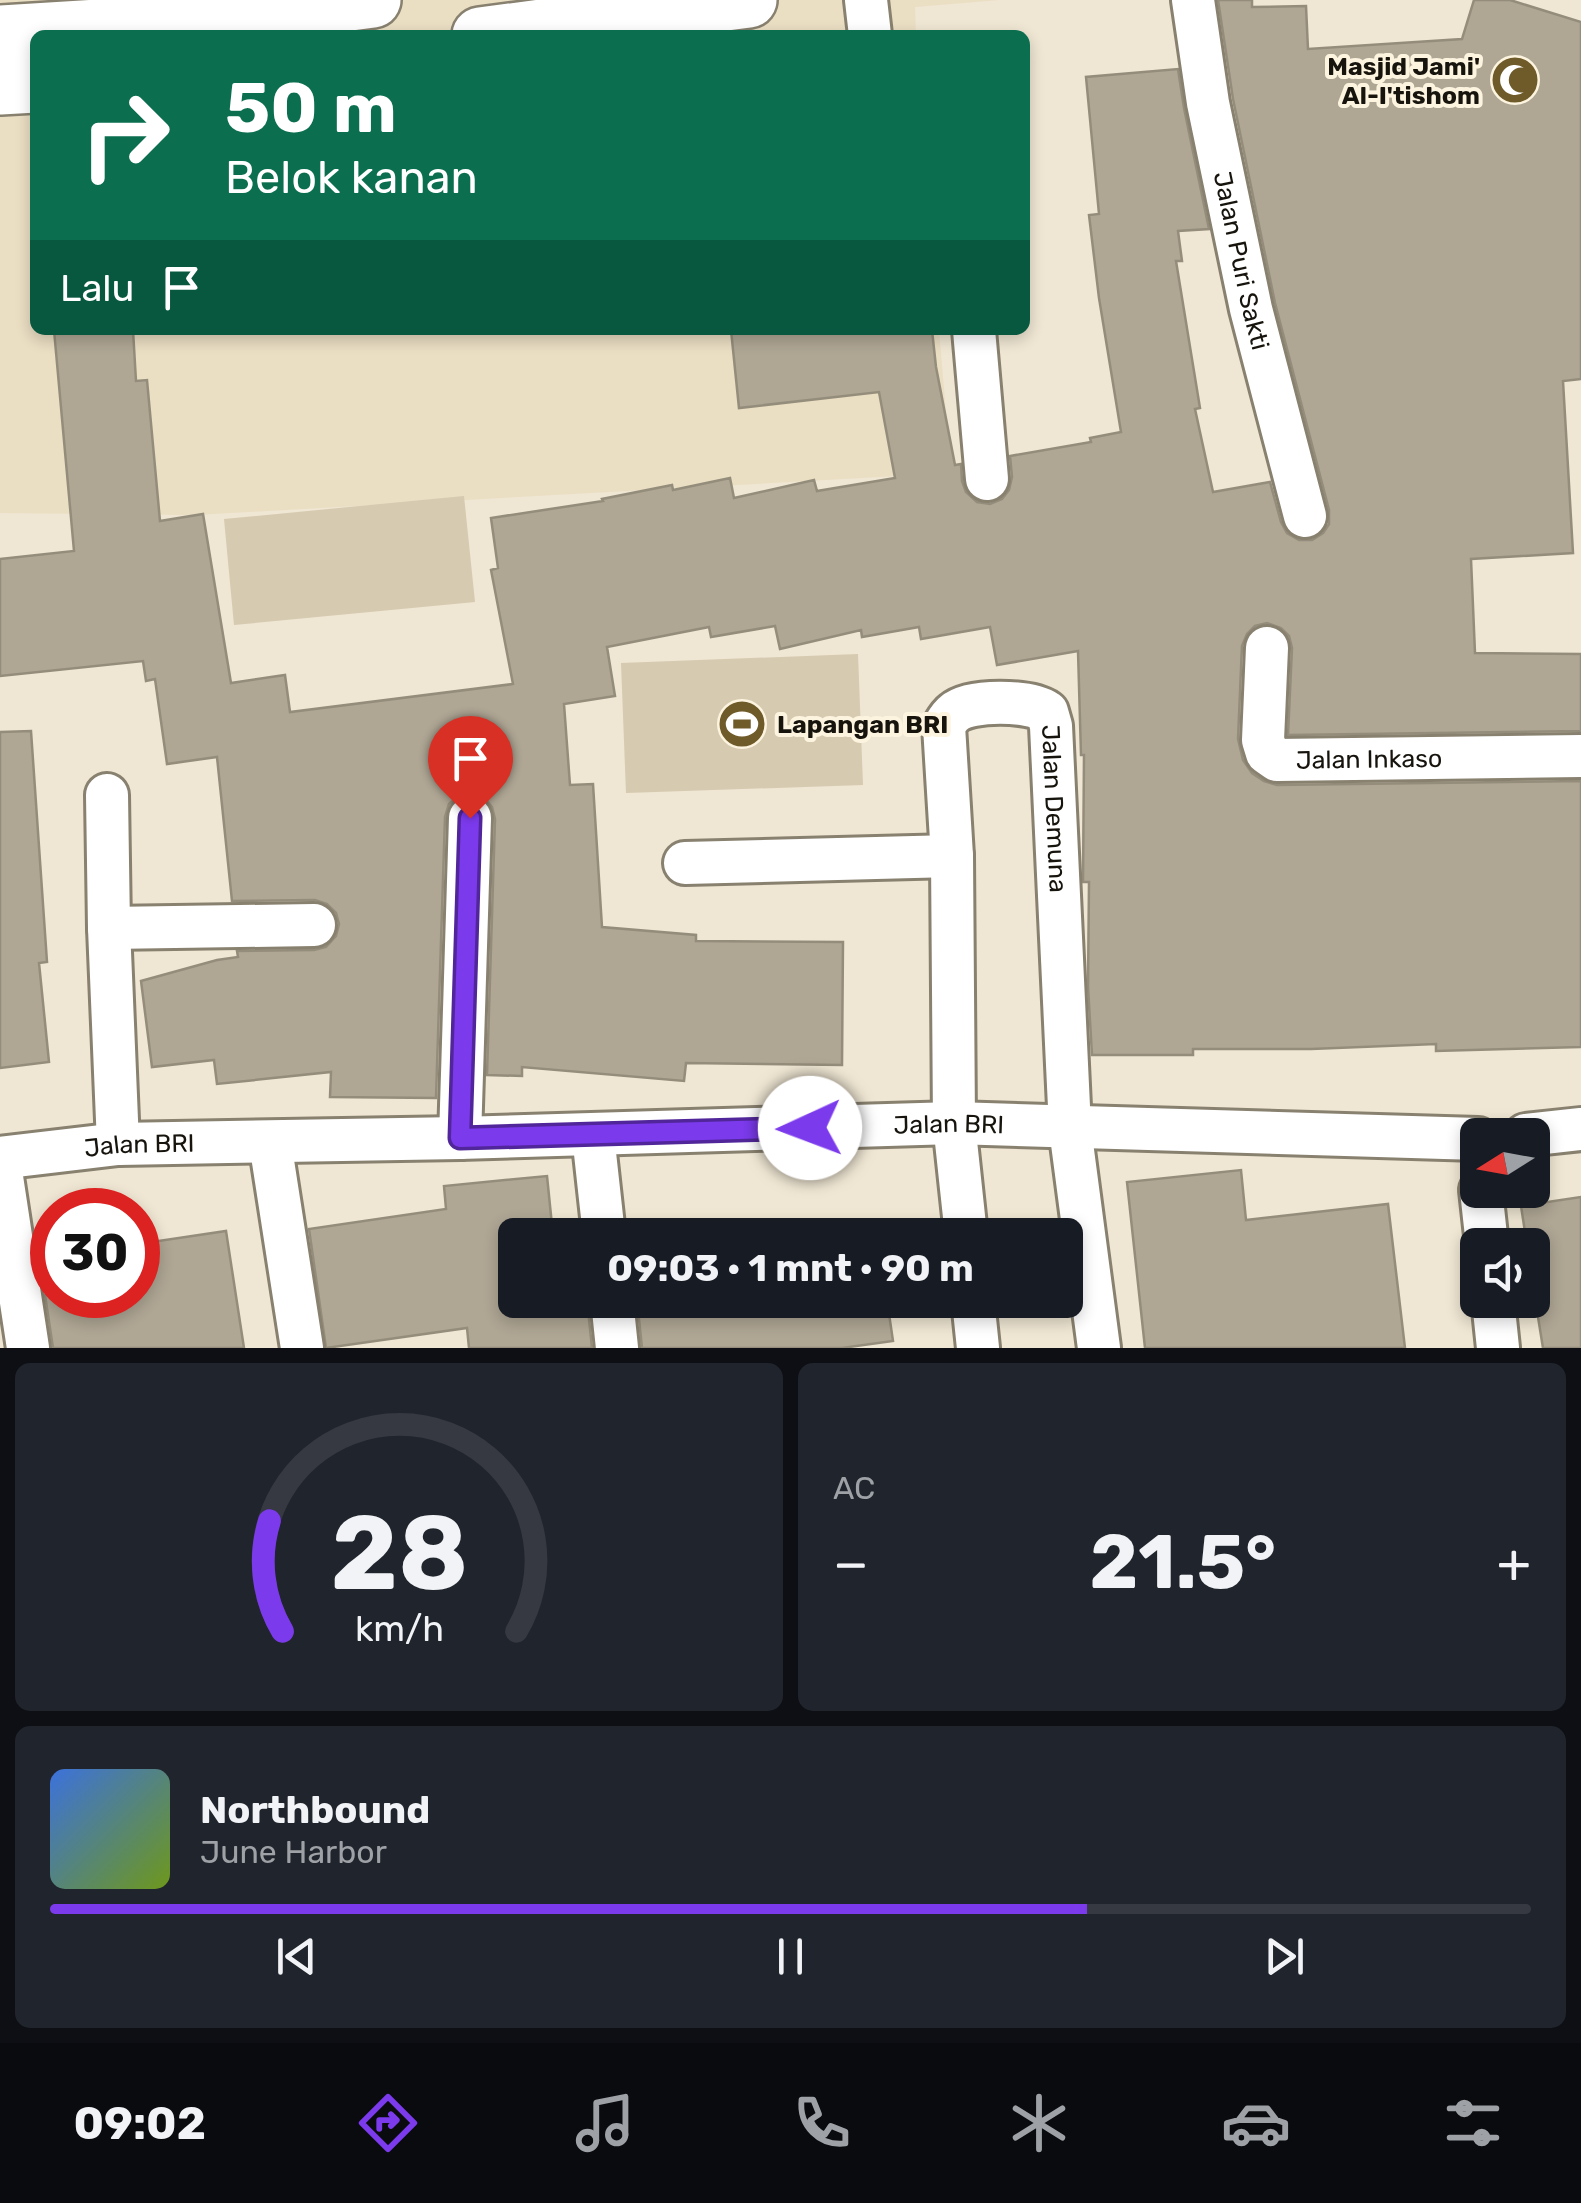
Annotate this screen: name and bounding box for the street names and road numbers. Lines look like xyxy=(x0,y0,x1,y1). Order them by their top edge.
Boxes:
street label: Jalan Puri Sakti xyxy=(1208,169,1275,353)
street label: Jalan Demuna xyxy=(1036,724,1073,893)
street label: Jalan Inkaso xyxy=(1296,743,1442,774)
street label: Jalan BRI xyxy=(893,1108,1005,1139)
street label: Jalan BRI xyxy=(82,1128,195,1162)

